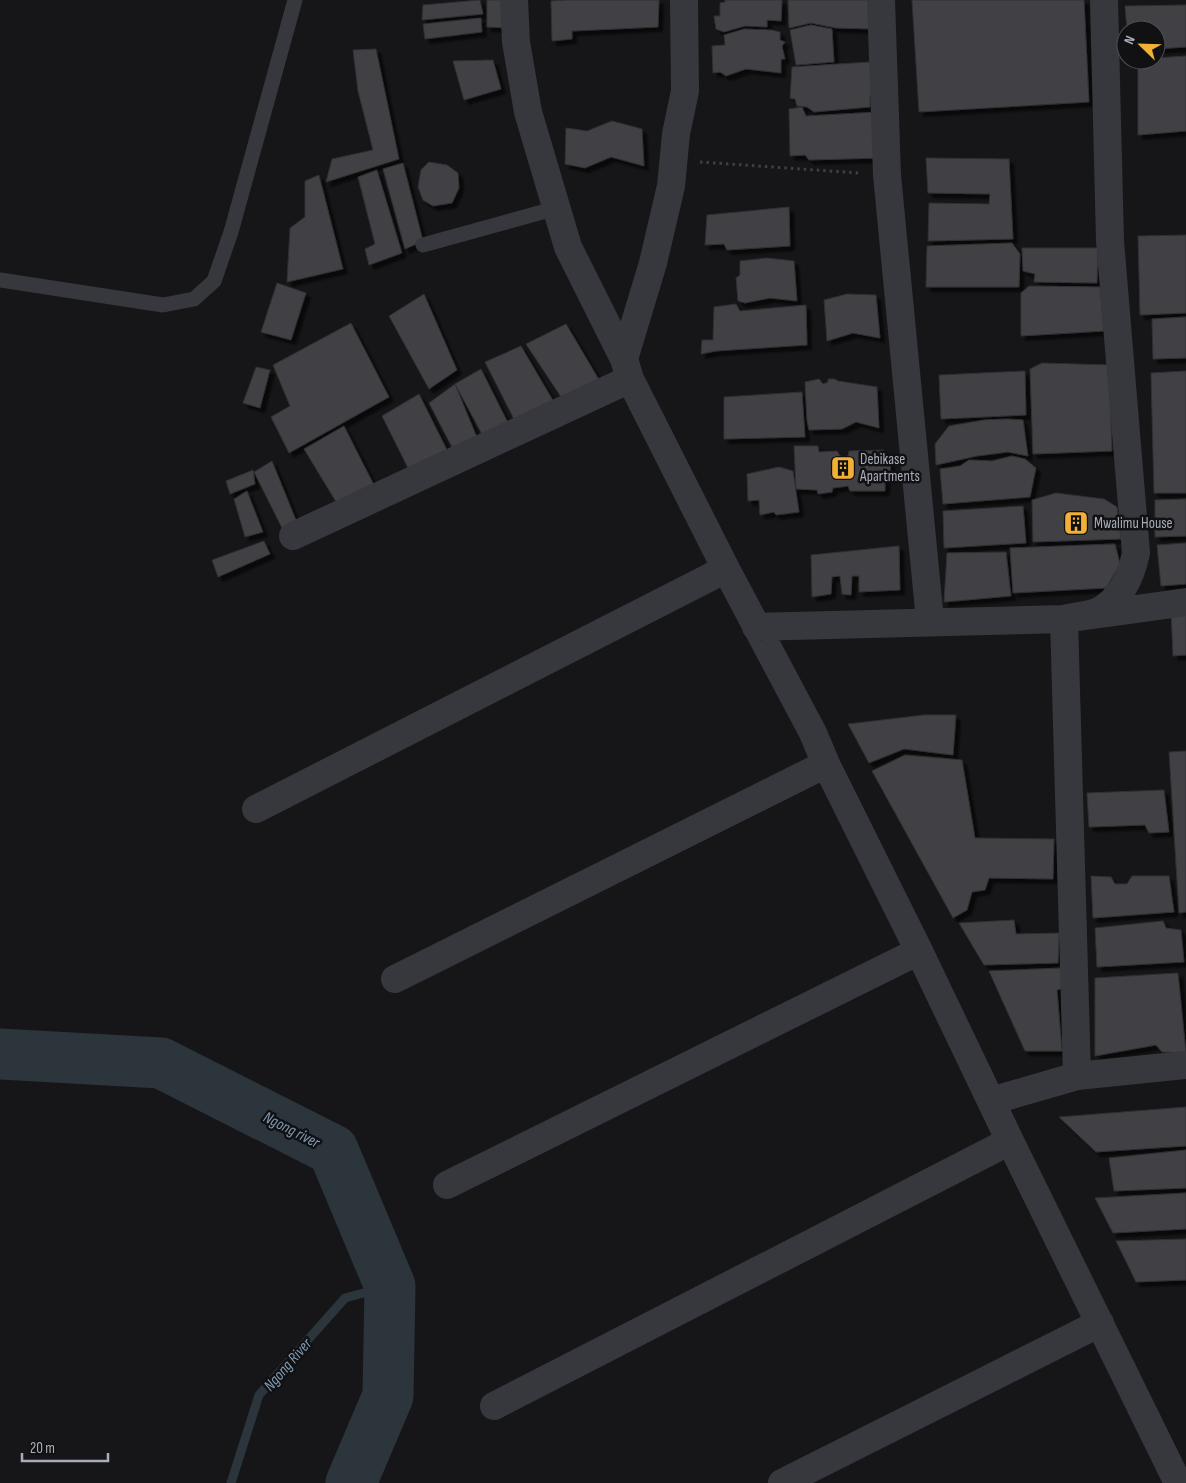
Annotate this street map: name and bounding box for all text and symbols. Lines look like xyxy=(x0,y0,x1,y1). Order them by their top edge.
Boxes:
north arrow xyxy=(1116,20,1166,70)
text: N xyxy=(1120,33,1139,47)
place label: Debikase Apartments xyxy=(859,450,920,486)
building icon: Debikase Apartments xyxy=(830,455,856,481)
building icon: Mwalimu House xyxy=(1063,510,1089,536)
place label: Mwalimu House xyxy=(1094,514,1173,533)
water label: Ngong river xyxy=(260,1108,323,1153)
water label: Ngong River xyxy=(260,1334,316,1395)
scale bar xyxy=(22,1430,109,1462)
text: 20 m xyxy=(30,1439,55,1458)

